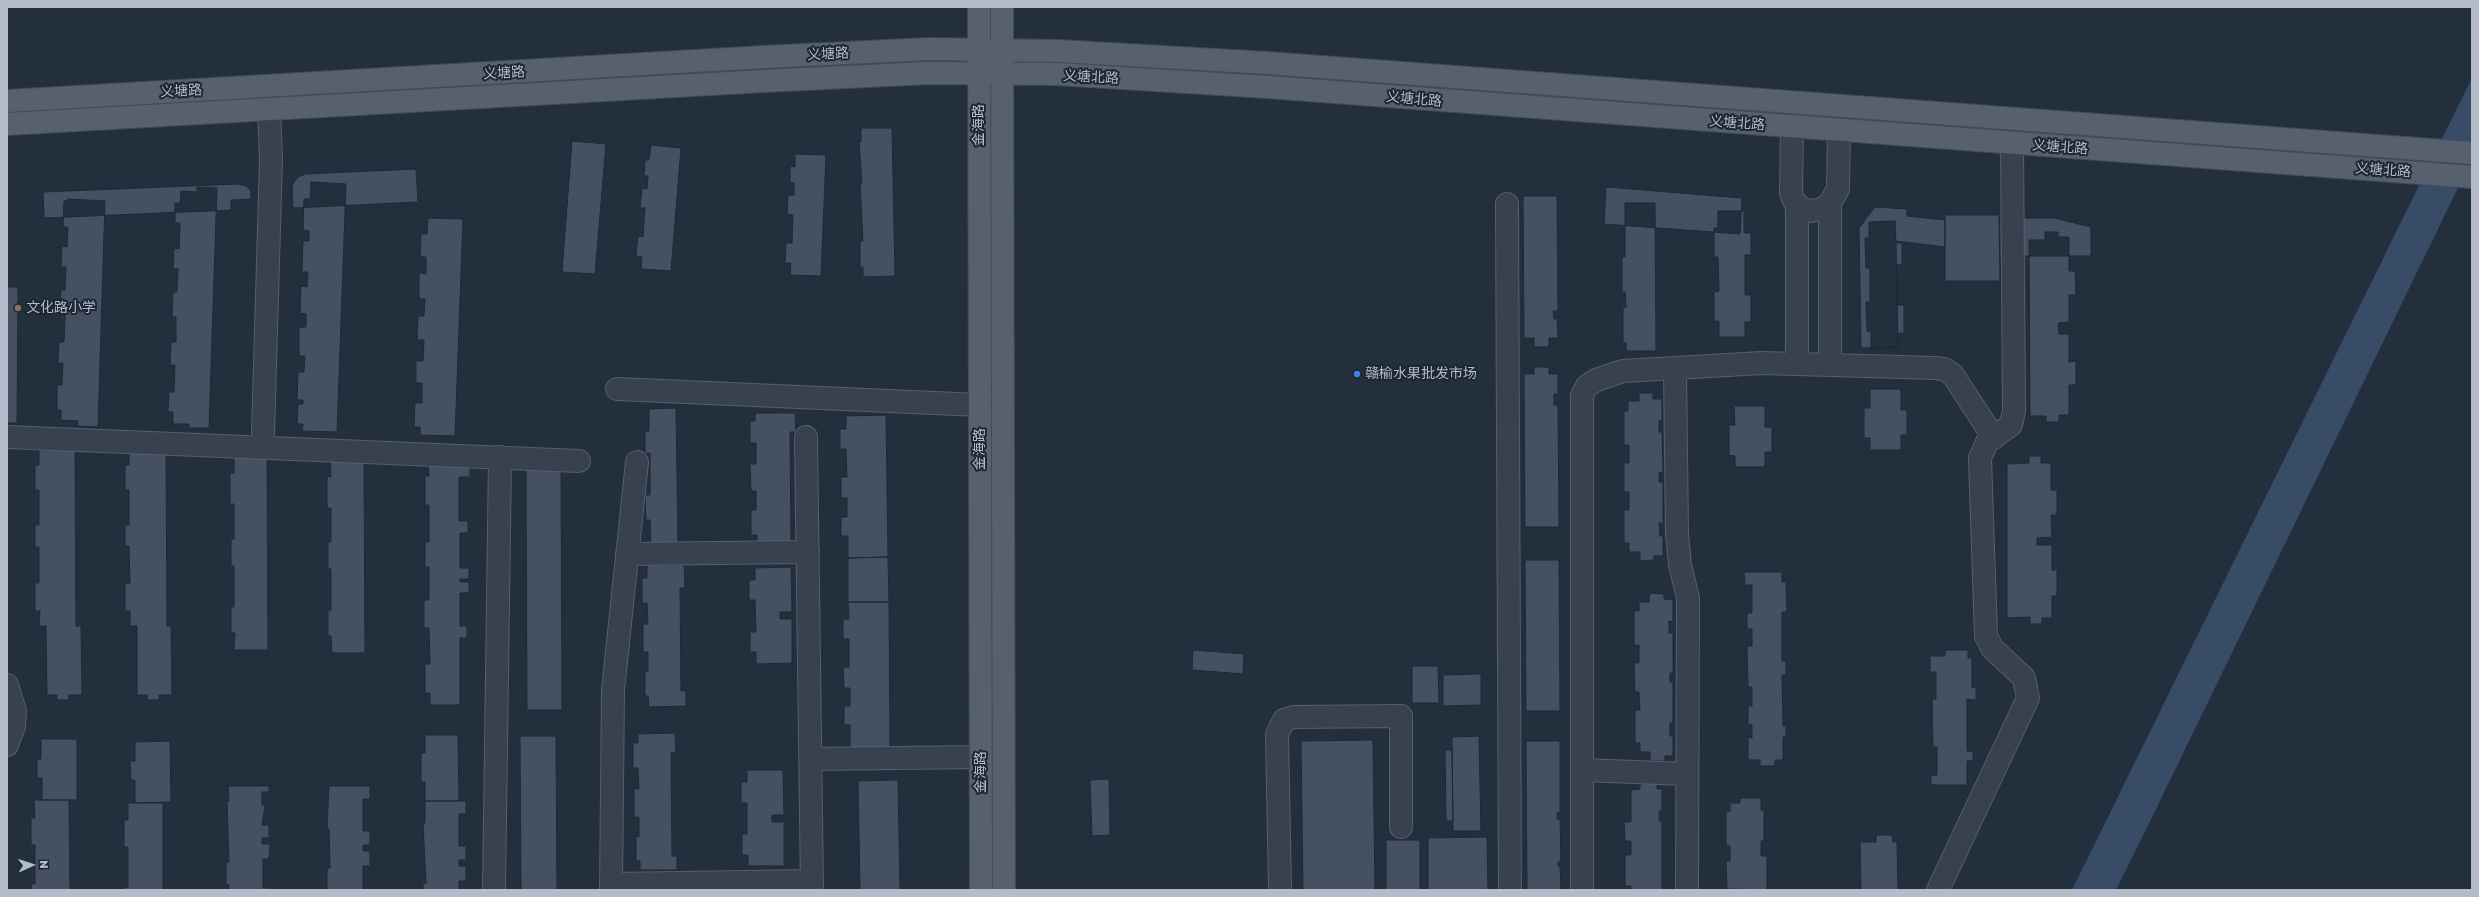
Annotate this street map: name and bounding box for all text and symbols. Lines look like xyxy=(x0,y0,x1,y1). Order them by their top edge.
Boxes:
street label: 义塘路 xyxy=(807,45,849,63)
street label: 义塘路 xyxy=(483,64,525,82)
street label: 义塘北路 xyxy=(1063,67,1119,87)
street label: 义塘路 xyxy=(160,82,202,100)
street label: 义塘北路 xyxy=(1385,88,1443,110)
street label: 金海路 xyxy=(971,104,987,146)
street label: 义塘北路 xyxy=(1708,113,1766,133)
street label: 义塘北路 xyxy=(2031,137,2089,157)
street label: 义塘北路 xyxy=(2354,160,2412,180)
place label: 文化路小学 xyxy=(26,300,96,316)
marker: 文化路小学 xyxy=(13,303,23,313)
place label: 赣榆水果批发市场 xyxy=(1365,366,1477,382)
marker: 赣榆水果批发市场 xyxy=(1352,369,1362,379)
street label: 金海路 xyxy=(972,428,988,470)
street label: 金海路 xyxy=(973,751,989,793)
north arrow xyxy=(12,845,52,885)
text: N xyxy=(38,860,51,869)

